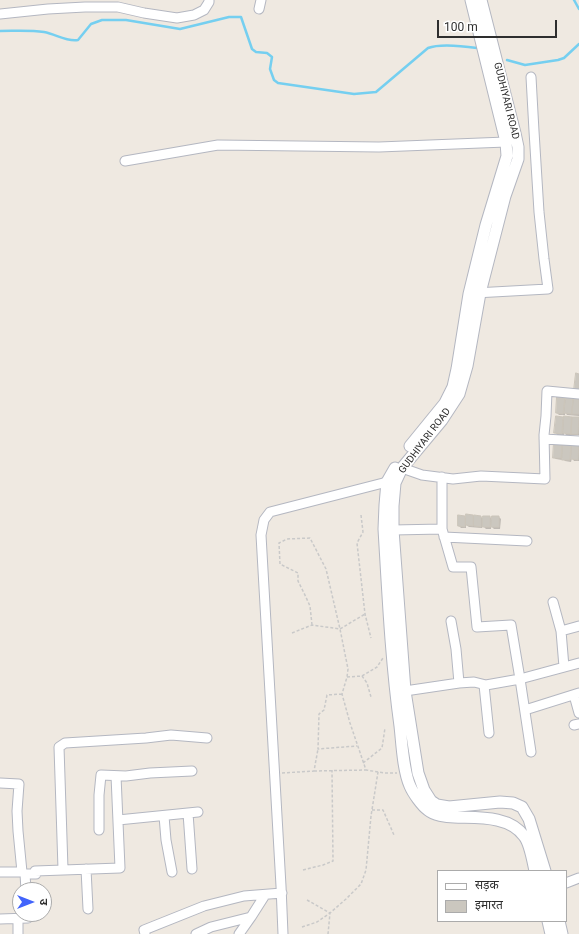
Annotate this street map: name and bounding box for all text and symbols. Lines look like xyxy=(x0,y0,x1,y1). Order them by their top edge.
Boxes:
scale bar xyxy=(439,12,559,38)
text: 100 m xyxy=(444,20,478,34)
street label: GUDHIYARI ROAD xyxy=(491,61,521,141)
street label: GUDHIYARI ROAD xyxy=(396,406,454,476)
legend xyxy=(437,870,567,922)
text: सड़क xyxy=(475,878,499,892)
north arrow xyxy=(12,882,52,922)
text: इमारत xyxy=(475,898,503,912)
text: उ xyxy=(37,899,50,905)

